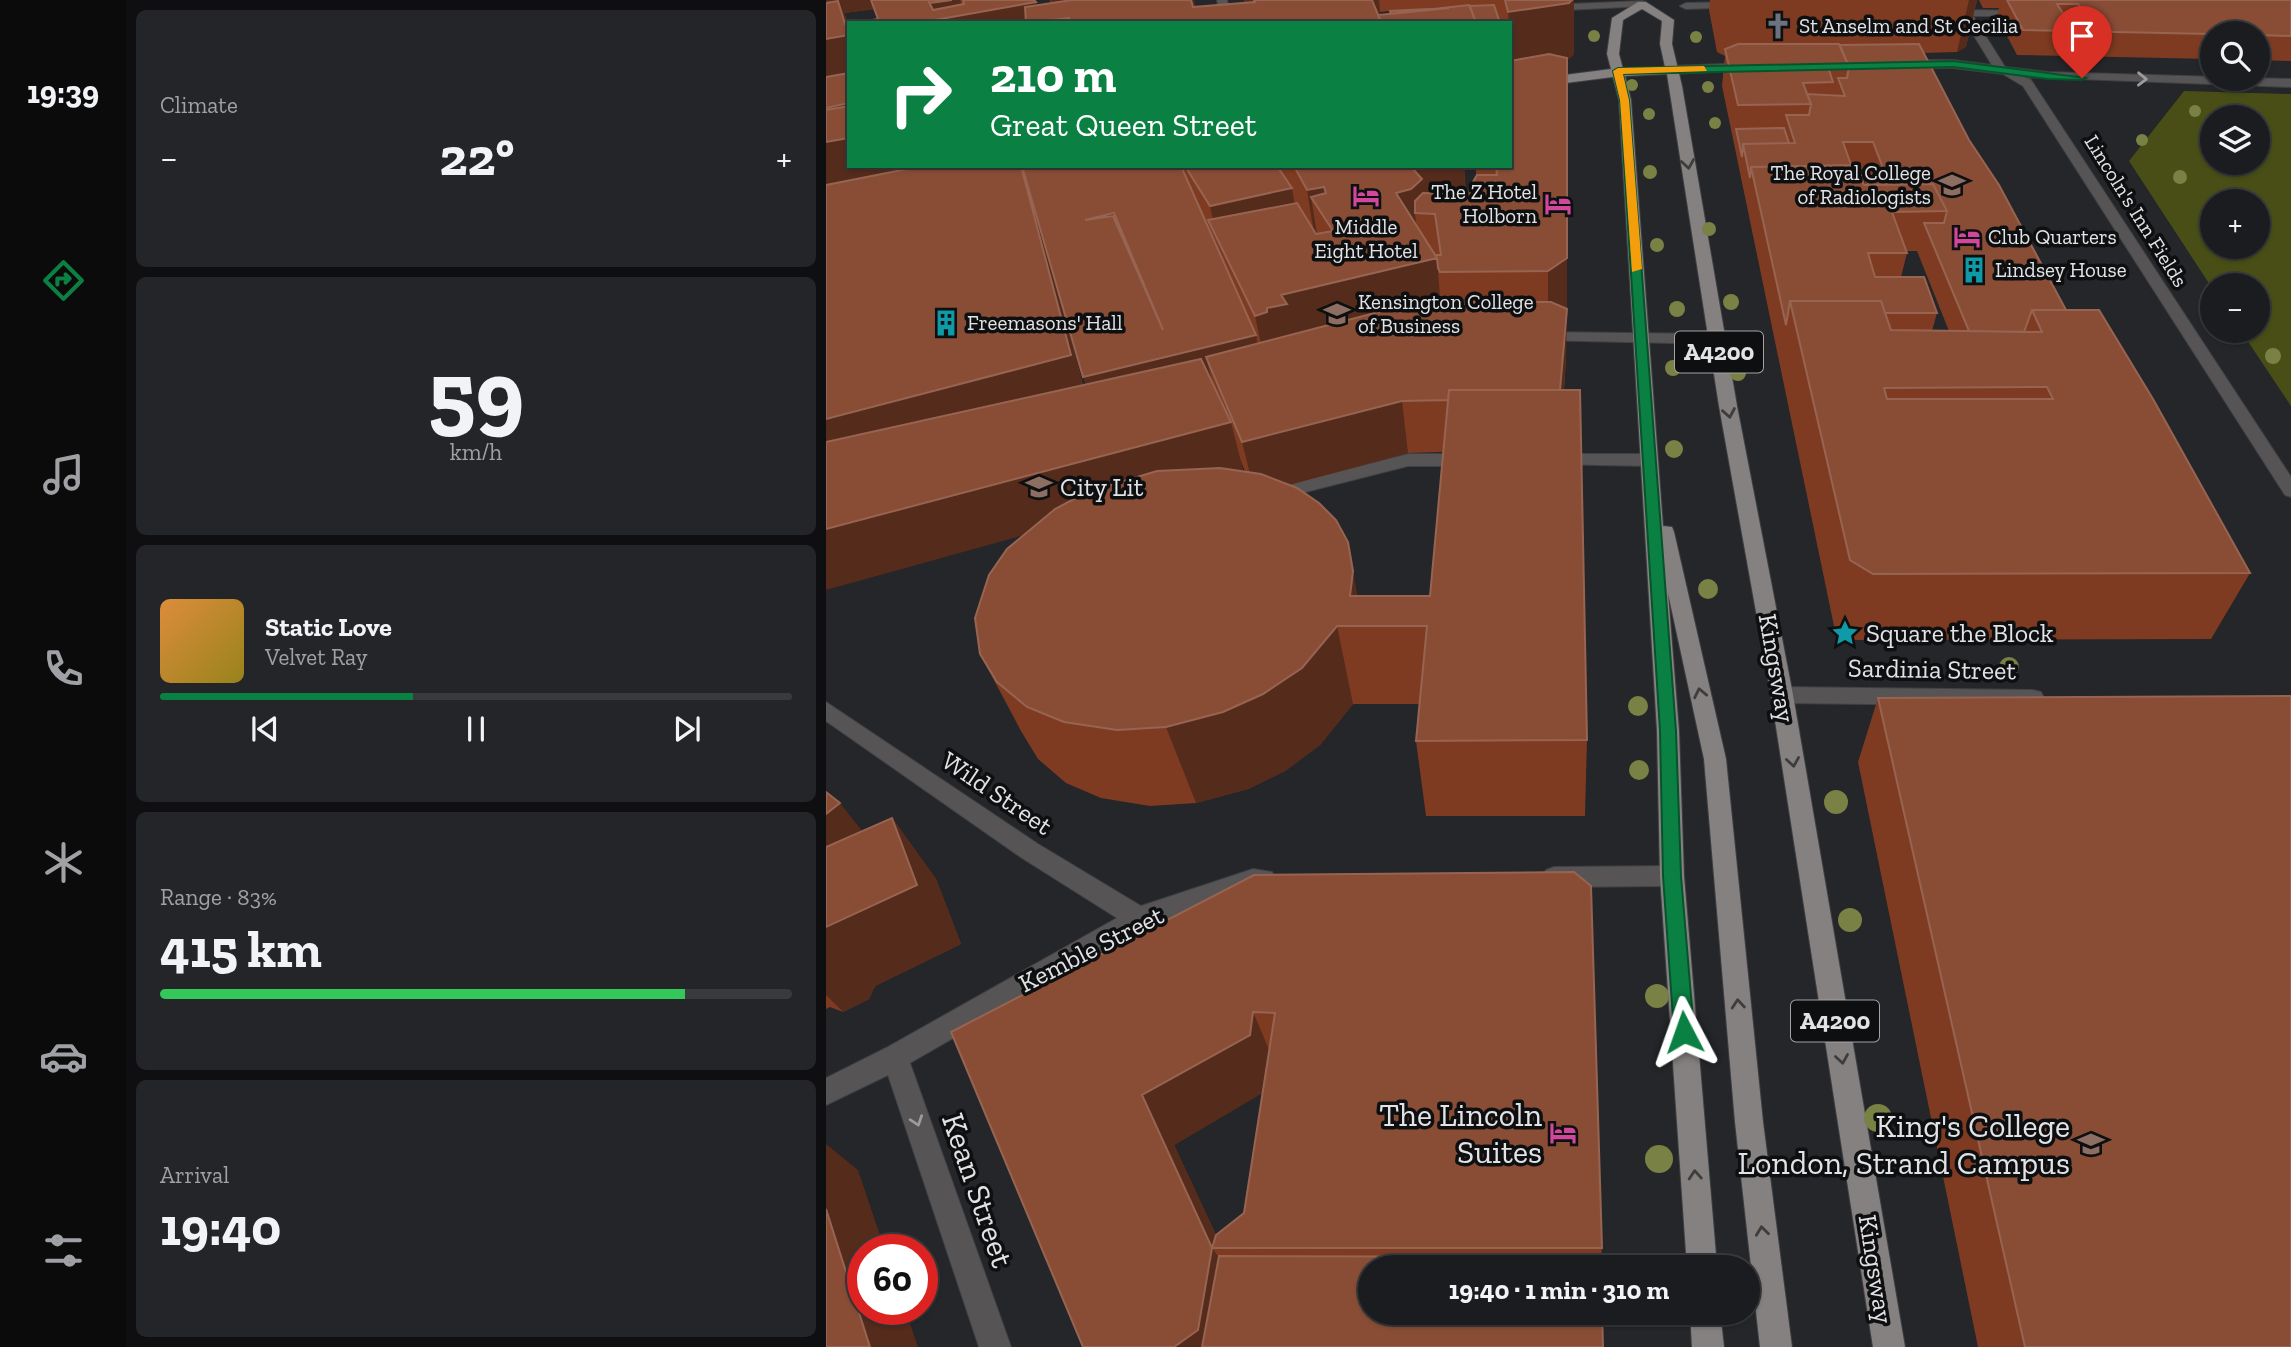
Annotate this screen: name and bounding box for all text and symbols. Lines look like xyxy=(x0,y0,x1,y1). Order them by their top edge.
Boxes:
pin xyxy=(2052,6,2112,78)
church icon: St Anselm and St Cecilia xyxy=(1763,11,1793,41)
place label: St Anselm and St Cecilia xyxy=(1799,13,2018,38)
icon: arrive xyxy=(2063,17,2101,55)
map controls xyxy=(2200,21,2270,343)
button: search xyxy=(2200,21,2270,91)
text: 210 m xyxy=(990,46,1116,105)
icon: right xyxy=(875,49,966,140)
one-way arrow xyxy=(2137,71,2147,87)
text: 19:39 xyxy=(27,73,99,111)
text: Climate xyxy=(160,91,238,119)
button: layers xyxy=(2200,105,2270,175)
text: Great Queen Street xyxy=(990,106,1257,144)
text: 22° xyxy=(440,126,514,188)
street label: Lincoln's Inn Fields xyxy=(2080,130,2193,291)
text: − xyxy=(160,135,178,181)
text: + xyxy=(776,135,792,181)
one-way arrow xyxy=(1680,158,1695,170)
place label: The Royal College of Radiologists xyxy=(1770,160,1931,209)
school or university icon: The Royal College of Radiologists xyxy=(1937,170,1967,200)
place label: The Z Hotel Holborn xyxy=(1431,179,1537,228)
hotel icon: Middle Eight Hotel xyxy=(1351,181,1381,211)
hotel icon: The Z Hotel Holborn xyxy=(1543,189,1573,219)
button: + xyxy=(2200,189,2270,259)
place label: Middle Eight Hotel xyxy=(1314,214,1418,263)
hotel icon: Club Quarters xyxy=(1952,222,1982,252)
place label: Club Quarters xyxy=(1988,224,2117,249)
building icon: Lindsey House xyxy=(1959,255,1989,285)
icon: directions xyxy=(39,256,88,305)
place label: Lindsey House xyxy=(1995,257,2127,282)
button: − xyxy=(2200,273,2270,343)
place label: Kensington College of Business xyxy=(1358,289,1534,338)
school or university icon: Kensington College of Business xyxy=(1322,299,1352,329)
building icon: Freemasons' Hall xyxy=(931,308,961,338)
place label: Freemasons' Hall xyxy=(967,310,1123,335)
road number: A4200 xyxy=(1675,332,1763,372)
text: 59 xyxy=(428,338,524,447)
one-way arrow xyxy=(1721,407,1736,419)
text: km/h xyxy=(450,438,502,466)
icon: music xyxy=(39,450,88,499)
place label: City Lit xyxy=(1060,471,1144,503)
school or university icon: City Lit xyxy=(1024,472,1054,502)
text: Static Love xyxy=(265,611,392,643)
street label: Kingsway xyxy=(1752,611,1802,726)
place label: Square the Block xyxy=(1866,617,2054,649)
place icon: Square the Block xyxy=(1830,618,1860,648)
text: Velvet Ray xyxy=(265,643,367,671)
icon: phone xyxy=(39,644,88,693)
street label: Sardinia Street xyxy=(1848,652,2017,686)
one-way arrow xyxy=(1694,687,1709,699)
icon: previous xyxy=(246,710,284,748)
icon: pause xyxy=(457,710,495,748)
icon: next xyxy=(668,710,706,748)
street label: Wild Street xyxy=(936,744,1059,842)
one-way arrow xyxy=(1785,756,1800,768)
icon: climate xyxy=(39,838,88,887)
text: Range · 83% xyxy=(160,883,277,911)
street label: Kemble Street xyxy=(1013,899,1169,999)
text: 415 km xyxy=(160,918,322,980)
position arrow xyxy=(1647,995,1721,1069)
one-way arrow xyxy=(1731,999,1746,1010)
road number: A4200 xyxy=(1791,1001,1879,1042)
icon: car xyxy=(39,1032,88,1081)
one-way arrow xyxy=(1834,1053,1849,1065)
place label: The Lincoln Suites xyxy=(1379,1096,1543,1171)
place label: King's College London, Strand Campus xyxy=(1737,1107,2070,1182)
street label: Kean Street xyxy=(934,1108,1022,1272)
one-way arrow xyxy=(909,1114,923,1127)
hotel icon: The Lincoln Suites xyxy=(1548,1118,1578,1148)
school or university icon: King's College London, Strand Campus xyxy=(2076,1129,2106,1159)
text: Arrival xyxy=(160,1161,229,1189)
one-way arrow xyxy=(1688,1169,1703,1180)
text: 19:40 xyxy=(160,1196,281,1258)
street label: Kingsway xyxy=(1852,1212,1900,1326)
one-way arrow xyxy=(1754,1225,1769,1236)
icon: filters xyxy=(39,1226,88,1275)
speed limit sign: 60 xyxy=(847,1234,938,1325)
text: 19:40 · 1 min · 310 m xyxy=(1449,1274,1669,1306)

